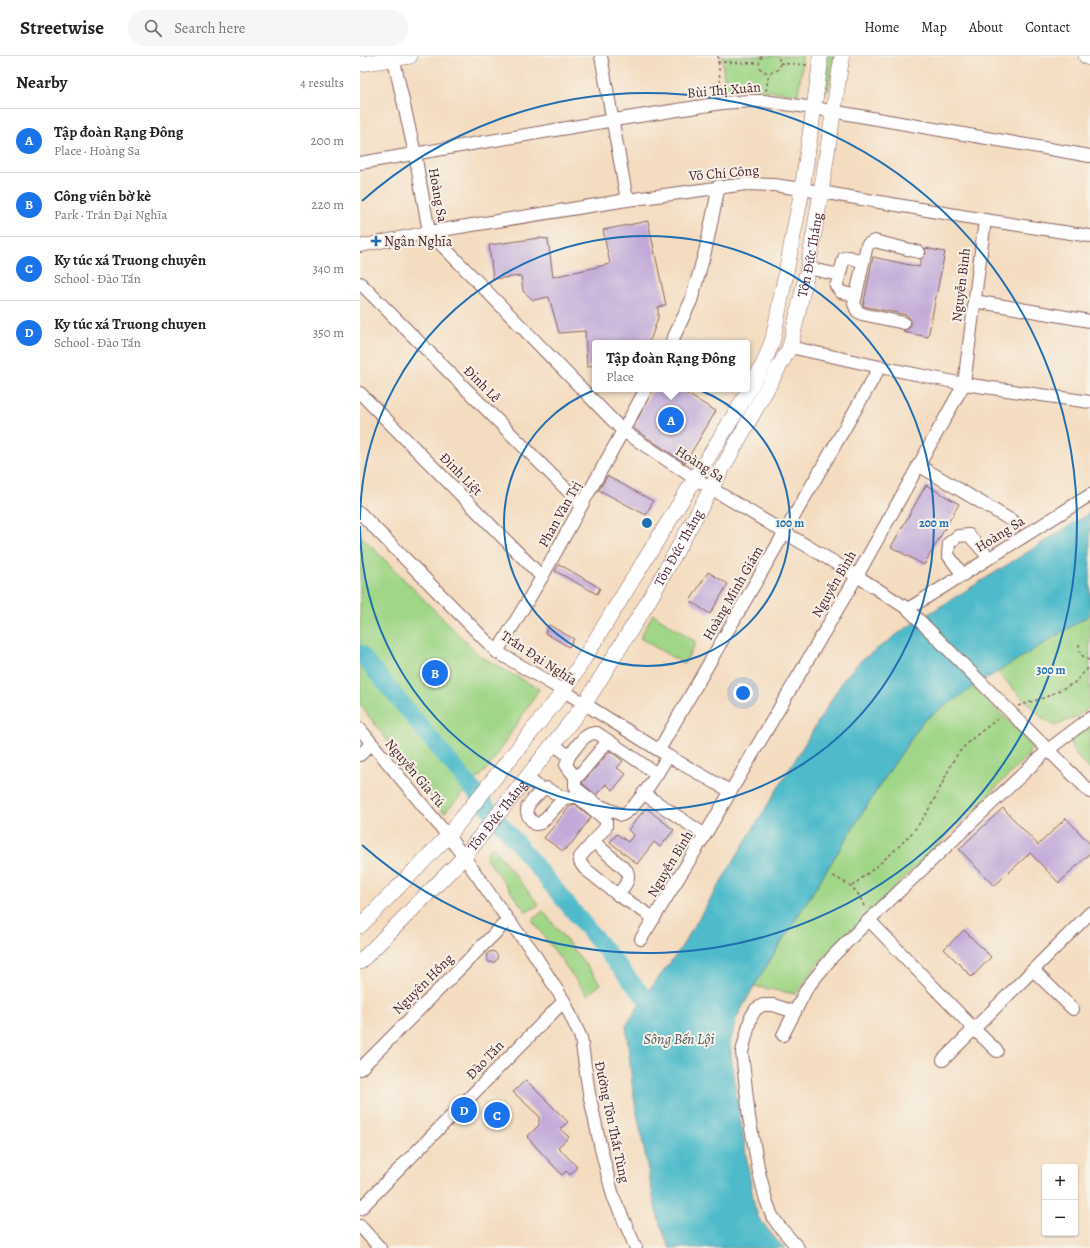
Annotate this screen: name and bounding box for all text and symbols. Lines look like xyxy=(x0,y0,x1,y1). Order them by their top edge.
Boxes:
search box xyxy=(128,10,408,46)
text: Streetwise xyxy=(20,15,104,41)
icon: search xyxy=(142,17,164,39)
text: Search here xyxy=(174,18,245,38)
text: Home xyxy=(864,18,899,37)
text: Map xyxy=(921,18,947,37)
text: About xyxy=(969,18,1003,37)
text: Contact xyxy=(1025,18,1070,37)
text: Nearby xyxy=(16,71,67,94)
text: 4 results xyxy=(300,74,344,91)
street label: Bùi Thị Xuân xyxy=(686,77,762,103)
text: Tập đoàn Rạng Đông xyxy=(54,122,183,142)
text: A xyxy=(25,132,33,149)
text: 200 m xyxy=(311,132,344,149)
text: Place · Hoàng Sa xyxy=(54,142,140,159)
street label: Võ Chí Công xyxy=(687,160,760,186)
street label: Hoàng Sa xyxy=(424,166,452,224)
text: Công viên bờ kè xyxy=(54,186,151,206)
text: B xyxy=(25,196,33,213)
text: 220 m xyxy=(311,196,344,213)
text: Park · Trần Đại Nghĩa xyxy=(54,206,167,223)
street label: Tôn Đức Thắng xyxy=(792,211,827,299)
place label: Ngân Nghĩa xyxy=(384,232,453,251)
marker: Ngân Nghĩa xyxy=(371,236,381,246)
street label: Nguyễn Bình xyxy=(947,246,975,323)
text: Ky túc xá Truong chuyên xyxy=(54,250,206,270)
text: C xyxy=(25,260,33,277)
text: 340 m xyxy=(312,260,344,277)
text: School · Đào Tấn xyxy=(54,270,141,287)
text: Ky túc xá Truong chuyen xyxy=(54,314,206,334)
text: D xyxy=(24,324,34,341)
text: 350 m xyxy=(313,324,344,341)
text: School · Đào Tấn xyxy=(54,334,141,351)
popup xyxy=(592,340,750,392)
text: Tập đoàn Rạng Đông xyxy=(606,348,736,368)
street label: Đinh Lễ xyxy=(459,361,505,407)
text: Place xyxy=(606,368,634,385)
pin: A xyxy=(658,405,684,435)
street label: Hoàng Sa xyxy=(672,441,729,487)
street label: Đinh Liệt xyxy=(435,448,487,500)
street label: Phan Văn Trị xyxy=(534,477,586,551)
street label: Tôn Đức Thắng xyxy=(649,505,707,590)
street label: Hoàng Sa xyxy=(972,511,1029,557)
text: 100 m xyxy=(776,515,804,531)
text: 200 m xyxy=(919,515,949,531)
centre of rings xyxy=(640,516,654,530)
street label: Hoàng Minh Giám xyxy=(698,542,768,644)
street label: Nguyễn Bình xyxy=(807,547,861,621)
street label: Trần Đại Nghĩa xyxy=(497,626,581,690)
pin: B xyxy=(422,658,448,688)
text: 300 m xyxy=(1036,662,1066,678)
your location xyxy=(733,683,753,703)
street label: Nguyễn Gia Tú xyxy=(381,735,450,812)
street label: Tôn Đức Thắng xyxy=(463,776,531,855)
street label: Nguyễn Bình xyxy=(643,827,698,901)
street label: Nguyên Hồng xyxy=(388,949,458,1019)
water label: Sông Bến Lội xyxy=(644,1029,714,1049)
street label: Đào Tấn xyxy=(462,1036,509,1084)
street label: Đường Tôn Thất Tùng xyxy=(590,1059,634,1185)
pin: D xyxy=(451,1095,477,1125)
pin: C xyxy=(484,1100,510,1130)
map controls xyxy=(1042,1164,1078,1236)
button: + xyxy=(1042,1164,1078,1200)
button: − xyxy=(1042,1200,1078,1236)

